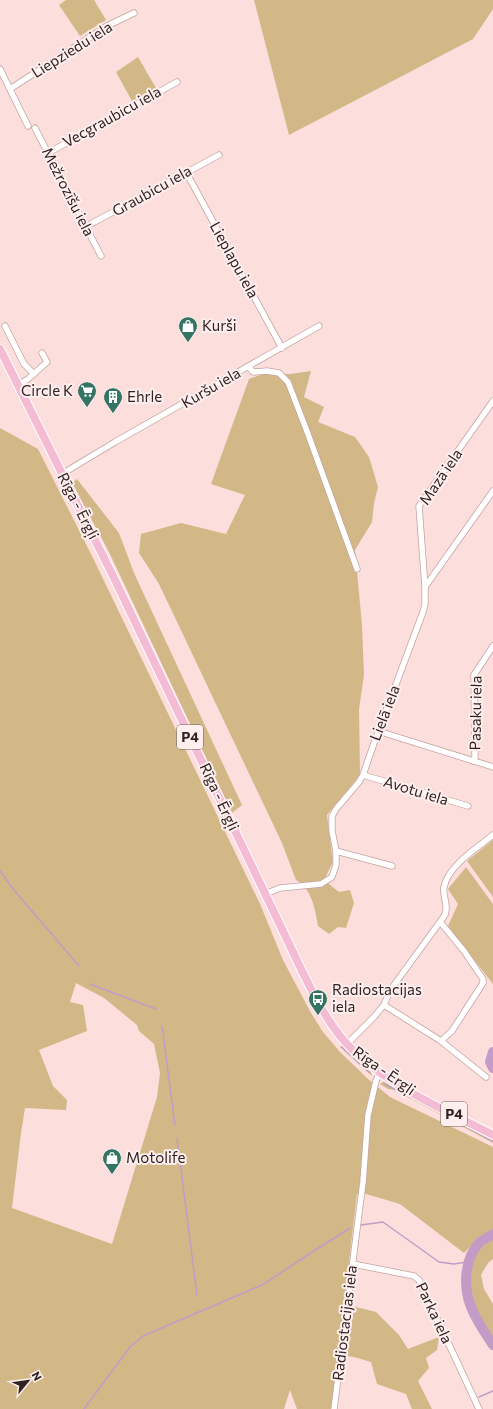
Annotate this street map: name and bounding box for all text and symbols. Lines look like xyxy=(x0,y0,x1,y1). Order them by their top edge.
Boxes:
street label: Liepziedu iela xyxy=(28,17,115,81)
street label: Vecgraubicu iela xyxy=(59,82,164,151)
street label: Mežrozīšu iela xyxy=(39,144,99,239)
street label: Graubicu iela xyxy=(109,161,194,219)
street label: Lieplapu iela xyxy=(207,218,263,301)
shop icon: Kurši xyxy=(177,315,199,343)
place label: Kurši xyxy=(202,316,237,334)
street label: Kuršu iela xyxy=(178,363,243,411)
supermarket icon: Circle K xyxy=(76,380,98,408)
place label: Circle K xyxy=(21,381,73,399)
building icon: Ehrle xyxy=(102,386,124,414)
place label: Ehrle xyxy=(127,387,162,405)
street label: Mazā iela xyxy=(415,445,465,508)
street label: Rīga - Ērgļi xyxy=(53,469,103,543)
street label: Pasaku iela xyxy=(465,675,485,751)
street label: Lielā iela xyxy=(365,682,403,743)
road number: P4 xyxy=(177,725,203,749)
street label: Rīga - Ērgļi xyxy=(195,760,243,834)
street label: Avotu iela xyxy=(382,772,451,808)
place label: Radiostacijas iela xyxy=(332,980,422,1015)
bus stop icon: Radiostacijas iela xyxy=(307,988,329,1016)
street label: Rīga - Ērgļi xyxy=(349,1042,419,1100)
road number: P4 xyxy=(441,1102,467,1126)
shop icon: Motolife xyxy=(101,1147,123,1175)
place label: Motolife xyxy=(126,1148,185,1166)
street label: Radiostacijas iela xyxy=(328,1264,360,1382)
street label: Parka iela xyxy=(413,1279,457,1346)
north arrow xyxy=(8,1361,48,1401)
text: N xyxy=(29,1369,45,1383)

